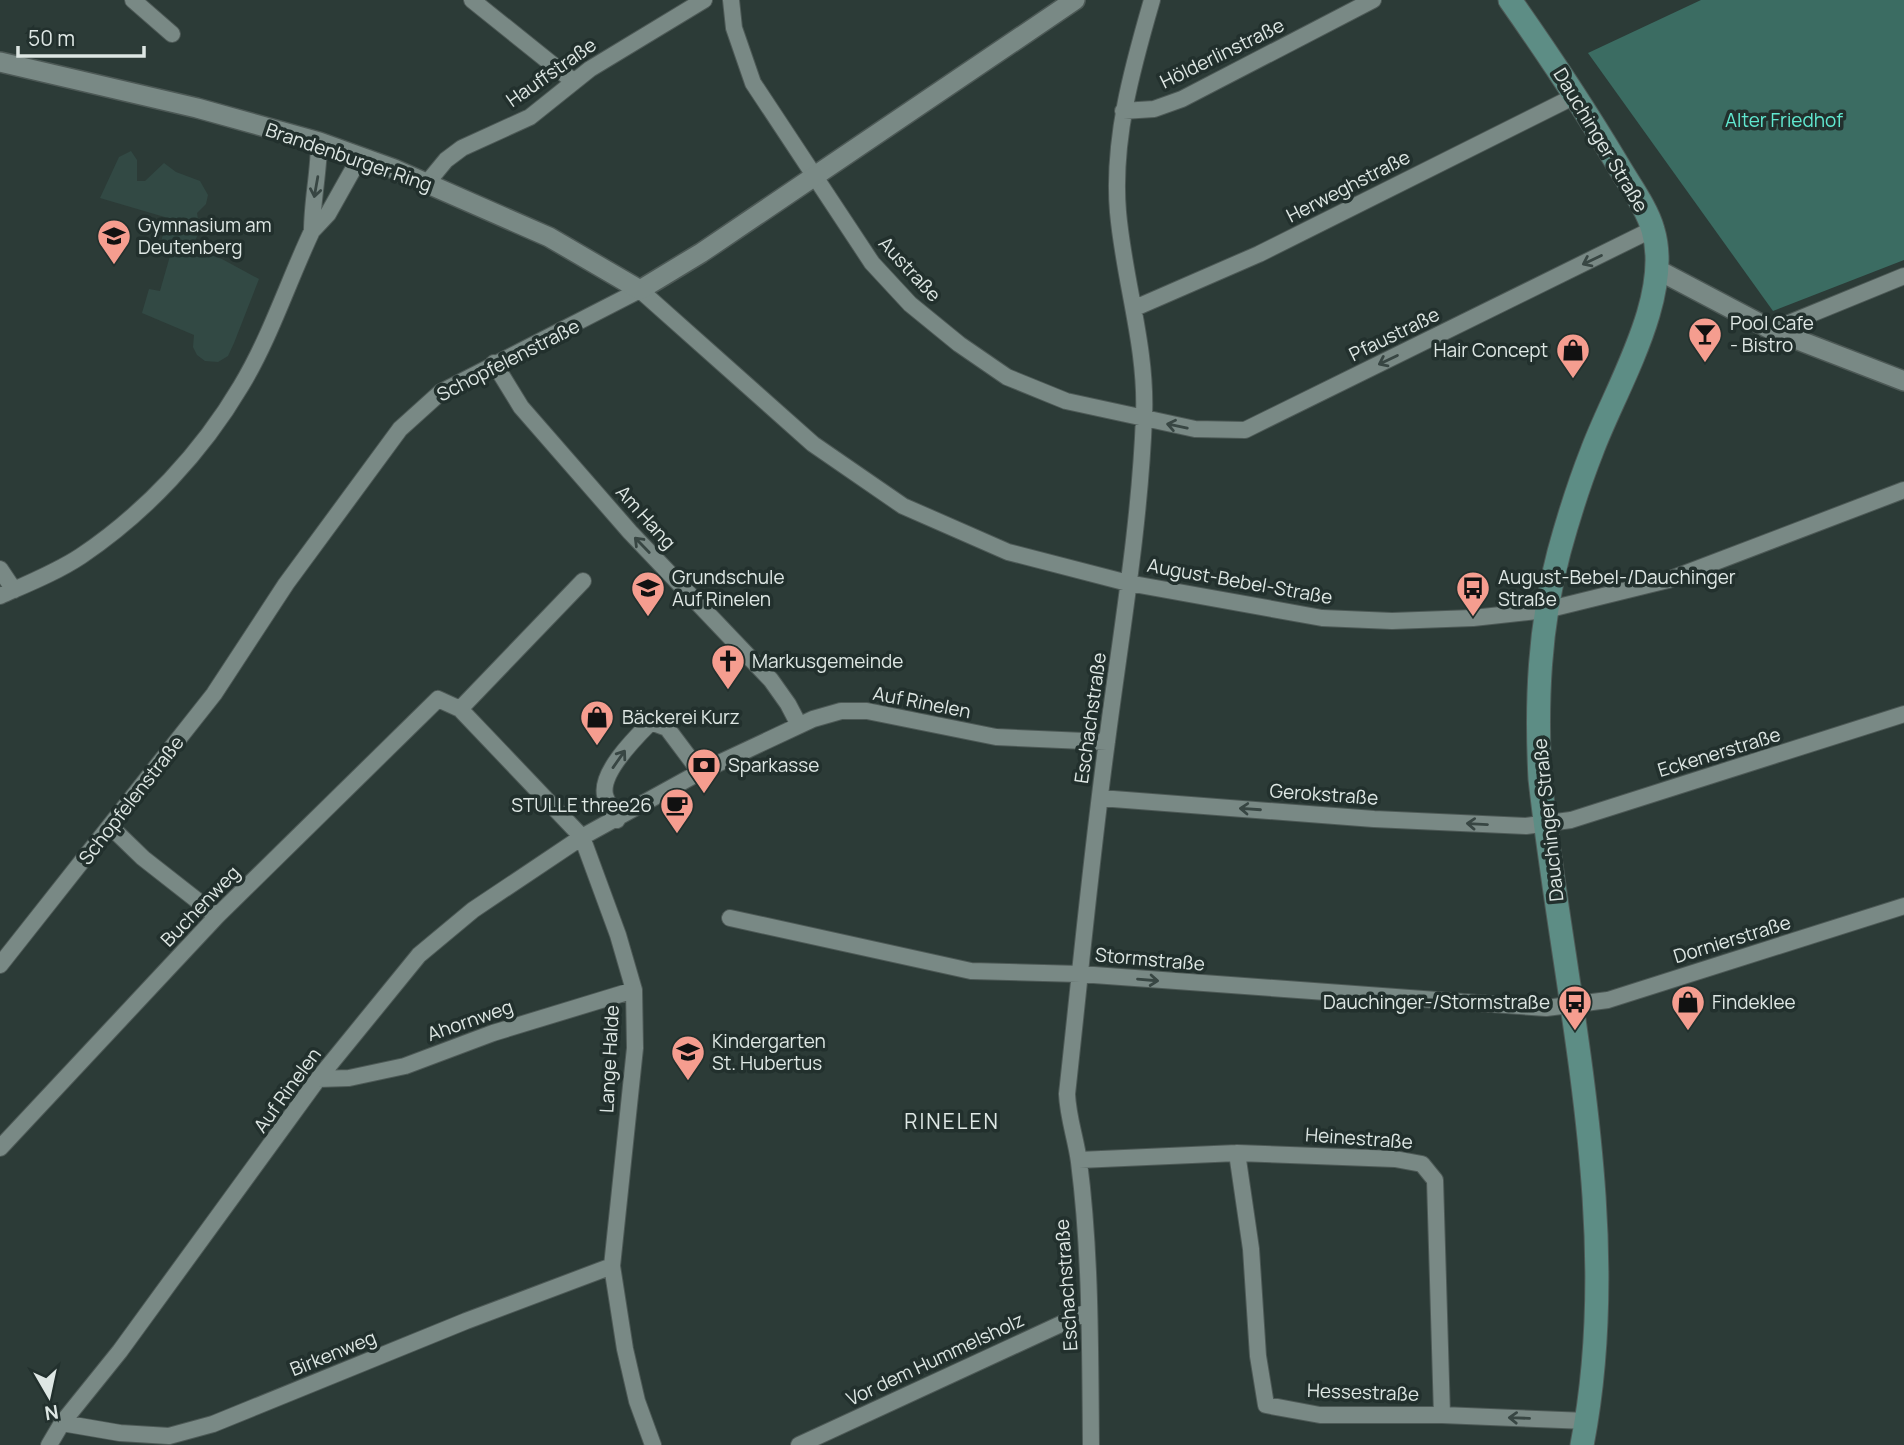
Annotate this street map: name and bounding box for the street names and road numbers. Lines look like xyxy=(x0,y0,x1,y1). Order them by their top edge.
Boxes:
street label: Hölderlinstraße xyxy=(1156,12,1288,94)
street label: Hauffstraße xyxy=(501,31,601,113)
street label: Dauchinger Straße xyxy=(1548,63,1654,217)
street label: Brandenburger Ring xyxy=(262,116,436,198)
street label: Herweghstraße xyxy=(1282,144,1414,228)
street label: Austraße xyxy=(873,231,947,307)
street label: Pfaustraße xyxy=(1344,301,1444,367)
street label: Schopfelenstraße xyxy=(432,313,584,407)
street label: Am Hang xyxy=(610,479,682,555)
street label: August-Bebel-Straße xyxy=(1145,552,1335,610)
street label: Eschachstraße xyxy=(1068,651,1112,785)
street label: Auf Rinelen xyxy=(871,680,973,724)
street label: Eckenerstraße xyxy=(1654,721,1784,783)
street label: Schopfelenstraße xyxy=(72,730,190,870)
street label: Dauchinger Straße xyxy=(1527,737,1569,903)
street label: Gerokstraße xyxy=(1269,777,1379,811)
street label: Buchenweg xyxy=(155,860,245,952)
street label: Dornierstraße xyxy=(1670,909,1794,969)
street label: Stormstraße xyxy=(1094,941,1206,977)
street label: Ahornweg xyxy=(424,993,516,1047)
street label: Lange Halde xyxy=(593,1004,625,1114)
street label: Auf Rinelen xyxy=(247,1042,327,1138)
street label: Heinestraße xyxy=(1304,1121,1414,1155)
street label: Eschachstraße xyxy=(1048,1218,1084,1352)
street label: Vor dem Hummelsholz xyxy=(842,1306,1028,1412)
street label: Birkenweg xyxy=(286,1324,380,1382)
street label: Hessestraße xyxy=(1306,1377,1420,1407)

